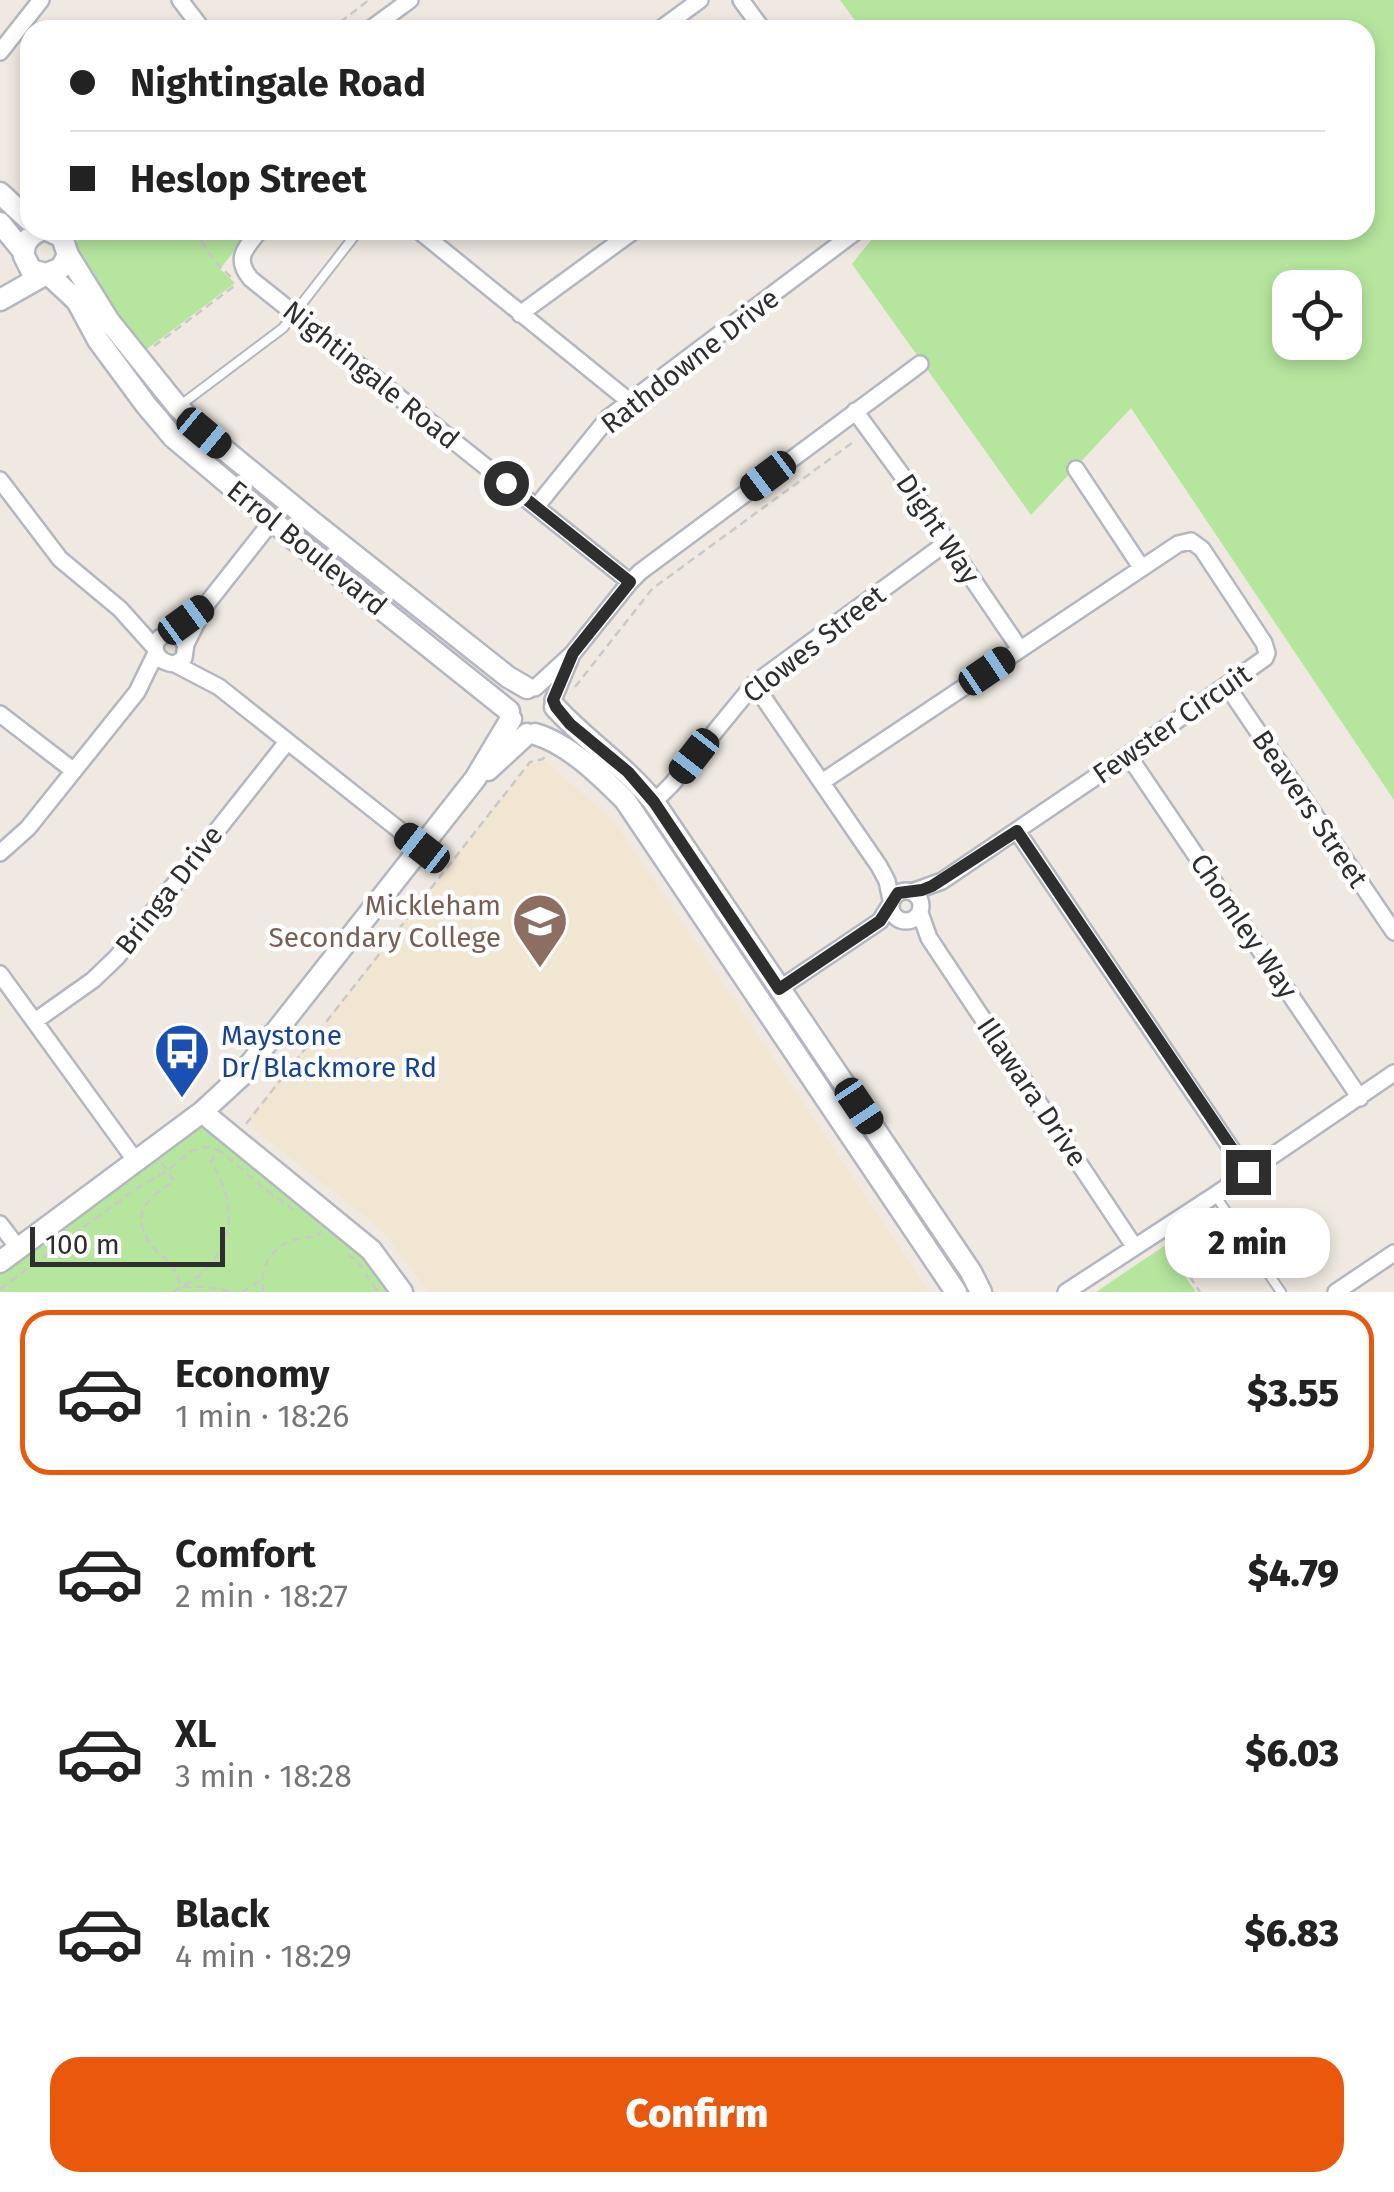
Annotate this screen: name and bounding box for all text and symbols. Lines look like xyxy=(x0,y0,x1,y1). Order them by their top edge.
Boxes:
text: Nightingale Road xyxy=(130,60,426,106)
text: Heslop Street xyxy=(130,156,367,202)
map controls xyxy=(1272,270,1362,360)
button: locate xyxy=(1272,270,1362,360)
street label: Rathdowne Drive xyxy=(595,281,785,441)
street label: Nightingale Road xyxy=(276,294,466,456)
car xyxy=(171,402,237,464)
car xyxy=(735,446,801,506)
route start xyxy=(484,461,529,506)
street label: Dight Way xyxy=(889,468,987,590)
street label: Errol Boulevard xyxy=(221,474,393,622)
street label: Clowes Street xyxy=(736,578,892,710)
car xyxy=(153,590,219,650)
car xyxy=(954,642,1020,700)
street label: Fewster Circuit xyxy=(1087,657,1258,791)
car xyxy=(664,723,724,789)
street label: Beavers Street xyxy=(1245,724,1375,895)
car xyxy=(389,818,455,878)
street label: Bringa Drive xyxy=(108,819,230,961)
street label: Chomley Way xyxy=(1184,847,1305,1005)
place label: Mickleham Secondary College xyxy=(269,889,501,954)
school or university icon: Mickleham Secondary College xyxy=(510,891,570,970)
street label: Illawara Drive xyxy=(970,1011,1094,1173)
place label: Maystone Dr/Blackmore Rd xyxy=(221,1019,437,1084)
bus stop icon: Maystone Dr/Blackmore Rd xyxy=(152,1021,212,1100)
car xyxy=(830,1073,888,1139)
route end xyxy=(1226,1150,1271,1195)
callout: 2 min xyxy=(1166,1207,1330,1277)
scale bar xyxy=(30,1222,225,1266)
text: 2 min xyxy=(1208,1224,1287,1262)
text: 100 m xyxy=(45,1228,120,1261)
icon: car xyxy=(55,1348,145,1438)
text: Economy xyxy=(175,1351,330,1397)
text: $3.55 xyxy=(1247,1370,1339,1416)
text: 1 min · 18:26 xyxy=(175,1397,349,1435)
icon: car xyxy=(55,1528,145,1618)
text: Comfort xyxy=(175,1531,316,1577)
text: $4.79 xyxy=(1248,1550,1339,1596)
text: 2 min · 18:27 xyxy=(175,1577,348,1615)
icon: car xyxy=(55,1708,145,1798)
text: XL xyxy=(175,1711,217,1757)
text: $6.03 xyxy=(1245,1730,1339,1776)
text: 3 min · 18:28 xyxy=(175,1757,352,1795)
icon: car xyxy=(55,1888,145,1978)
text: Black xyxy=(175,1891,270,1937)
text: $6.83 xyxy=(1245,1910,1339,1956)
text: 4 min · 18:29 xyxy=(175,1937,352,1975)
button: Confirm xyxy=(50,2057,1344,2172)

